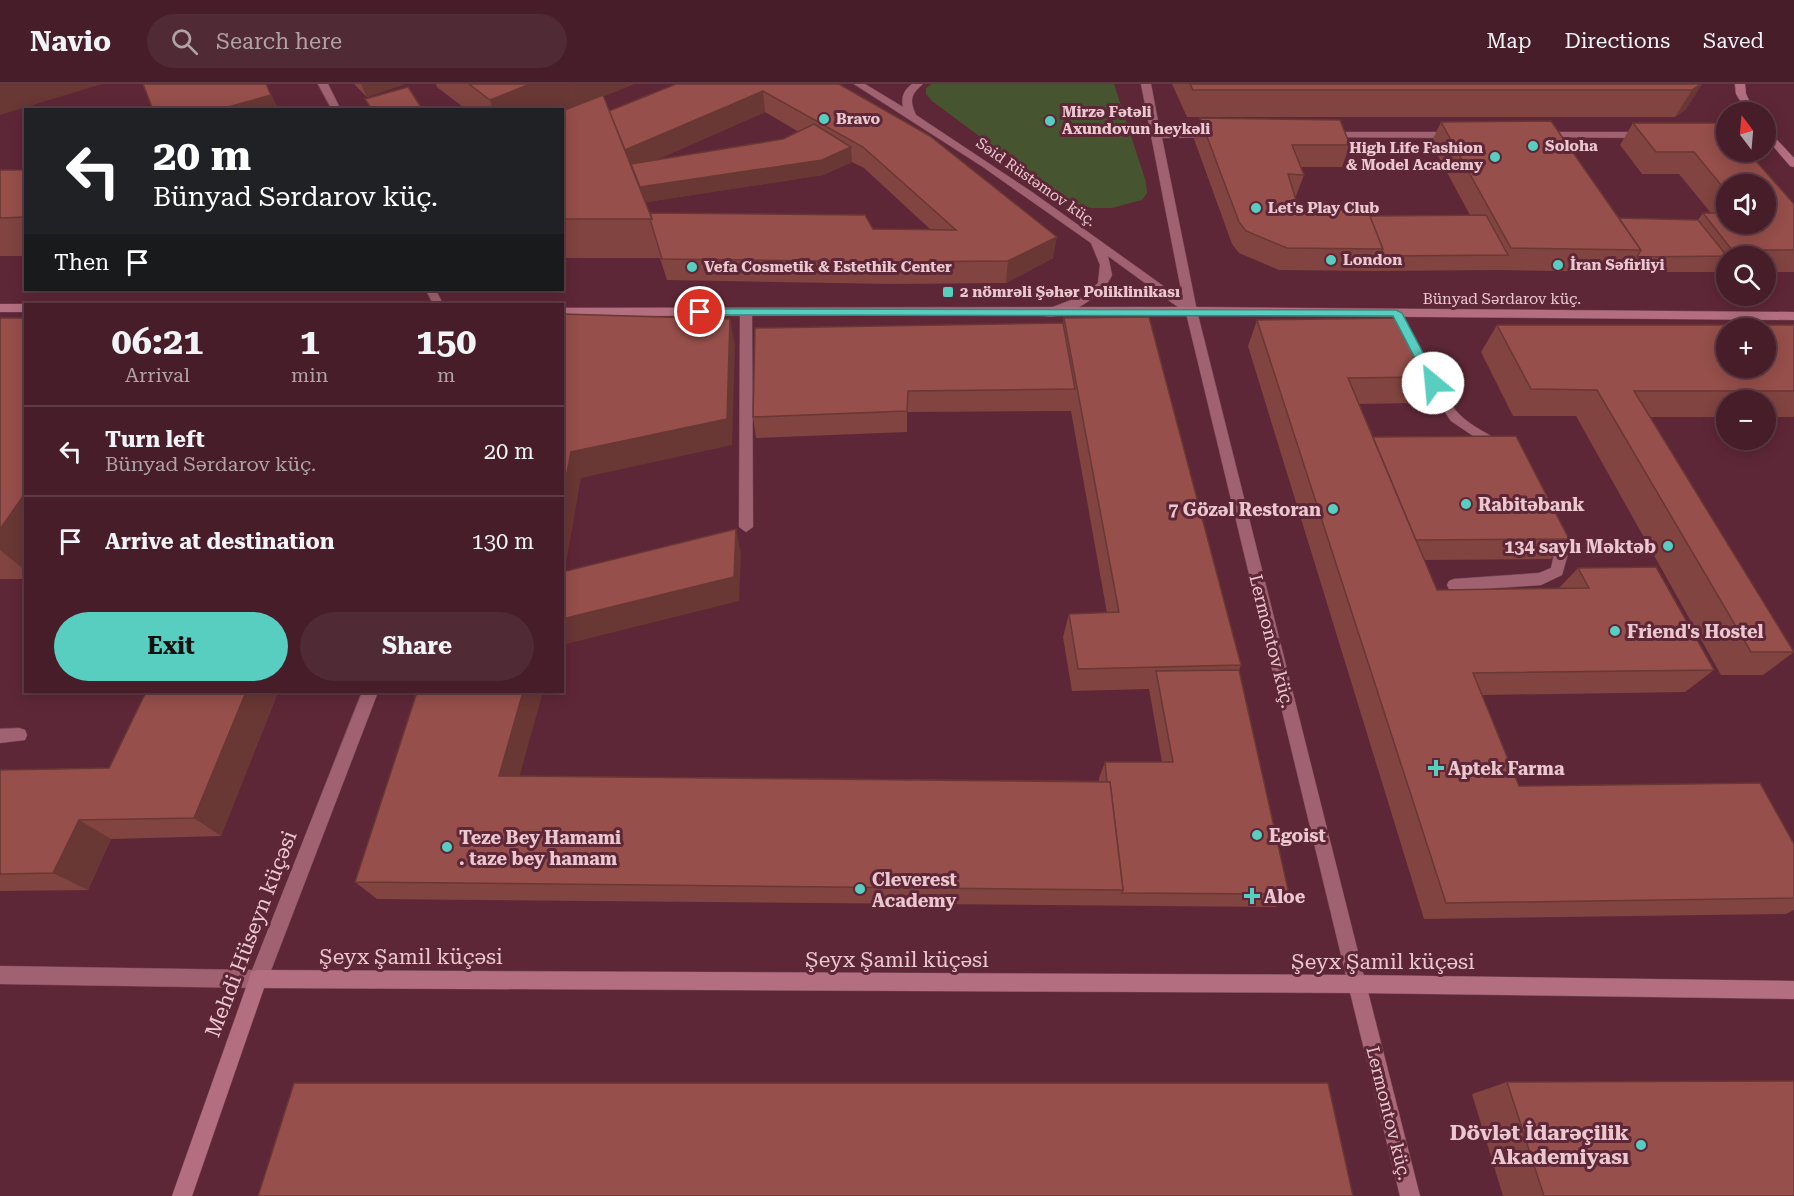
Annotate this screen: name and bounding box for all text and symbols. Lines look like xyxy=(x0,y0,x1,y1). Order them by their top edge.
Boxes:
search box xyxy=(147,14,567,68)
text: Navio xyxy=(30,25,111,58)
icon: search xyxy=(168,25,201,58)
text: Search here xyxy=(216,29,342,54)
text: Map xyxy=(1487,29,1531,53)
text: Directions xyxy=(1564,29,1670,53)
text: Saved xyxy=(1703,29,1764,53)
north arrow xyxy=(1716,102,1776,162)
map controls xyxy=(1716,102,1776,450)
place label: Mirzə Fətəli Axundovun heykəli xyxy=(1062,103,1210,138)
place label: Bravo xyxy=(836,110,880,128)
marker: Bravo xyxy=(817,112,831,126)
marker: Mirzə Fətəli Axundovun heykəli xyxy=(1043,114,1057,128)
text: 20 m xyxy=(153,131,251,180)
icon: left xyxy=(54,132,132,210)
street label: Səid Rüstəmov küç. xyxy=(973,134,1099,230)
place label: Soloha xyxy=(1545,137,1598,155)
place label: High Life Fashion & Model Academy xyxy=(1346,139,1483,174)
marker: Soloha xyxy=(1526,139,1540,153)
marker: High Life Fashion & Model Academy xyxy=(1488,150,1502,164)
button: sound xyxy=(1716,174,1776,234)
text: Bünyad Sərdarov küç. xyxy=(153,181,438,213)
place label: Let's Play Club xyxy=(1268,199,1379,217)
marker: Let's Play Club xyxy=(1249,201,1263,215)
icon: arrive xyxy=(121,246,154,279)
button: search xyxy=(1716,246,1776,306)
text: Then xyxy=(54,250,109,275)
place label: London xyxy=(1343,251,1402,269)
marker: London xyxy=(1324,253,1338,267)
place label: İran Səfirliyi xyxy=(1570,256,1665,274)
place label: Vefa Cosmetik & Estethik Center xyxy=(704,258,952,276)
marker: İran Səfirliyi xyxy=(1551,258,1565,272)
marker: Vefa Cosmetik & Estethik Center xyxy=(685,260,699,274)
place label: 2 nömrəli Şəhər Poliklinikası xyxy=(960,283,1180,301)
marker: 2 nömrəli Şəhər Poliklinikası xyxy=(941,285,955,299)
pin xyxy=(674,286,725,337)
street label: Bünyad Sərdarov küç. xyxy=(1423,290,1581,308)
icon: arrive xyxy=(683,295,716,328)
button: + xyxy=(1716,318,1776,378)
text: 06:21 xyxy=(112,321,203,363)
text: 1 xyxy=(300,321,320,363)
text: 150 xyxy=(416,321,476,363)
position arrow xyxy=(1401,351,1465,415)
text: Arrival xyxy=(125,363,190,387)
text: min xyxy=(291,363,328,387)
text: m xyxy=(437,363,455,387)
button: − xyxy=(1716,390,1776,450)
text: Turn left xyxy=(105,427,205,452)
icon: left xyxy=(54,435,87,468)
text: 20 m xyxy=(484,439,534,464)
text: Bünyad Sərdarov küç. xyxy=(105,452,316,476)
place label: Rabitəbank xyxy=(1478,494,1585,515)
marker: Rabitəbank xyxy=(1459,497,1473,511)
place label: 7 Gözəl Restoran xyxy=(1168,499,1321,520)
marker: 7 Gözəl Restoran xyxy=(1326,502,1340,516)
icon: arrive xyxy=(54,525,87,558)
text: Arrive at destination xyxy=(105,529,334,554)
text: 130 m xyxy=(471,529,534,554)
place label: 134 saylı Məktəb xyxy=(1504,536,1656,557)
marker: 134 saylı Məktəb xyxy=(1661,539,1675,553)
street label: Lermontov küç. xyxy=(1245,572,1299,710)
button: Exit xyxy=(54,612,288,681)
button: Share xyxy=(300,612,534,681)
place label: Friend's Hostel xyxy=(1627,621,1764,642)
marker: Friend's Hostel xyxy=(1608,624,1622,638)
place label: Aptek Farma xyxy=(1448,758,1565,779)
marker: Aptek Farma xyxy=(1429,761,1443,775)
place label: Egoist xyxy=(1269,825,1326,846)
street label: Mehdi Hüseyn küçəsi xyxy=(201,827,302,1041)
place label: Teze Bey Hamami . taze bey hamam xyxy=(459,827,621,869)
marker: Egoist xyxy=(1250,828,1264,842)
marker: Teze Bey Hamami . taze bey hamam xyxy=(440,840,454,854)
place label: Cleverest Academy xyxy=(872,869,957,911)
marker: Cleverest Academy xyxy=(853,882,867,896)
place label: Aloe xyxy=(1264,886,1306,907)
marker: Aloe xyxy=(1245,889,1259,903)
street label: Şeyx Şamil küçəsi xyxy=(319,945,503,969)
street label: Şeyx Şamil küçəsi xyxy=(805,948,989,972)
street label: Şeyx Şamil küçəsi xyxy=(1291,950,1475,974)
street label: Lermontov küç. xyxy=(1362,1044,1416,1182)
place label: Dövlət İdarəçilik Akademiyası xyxy=(1450,1120,1630,1169)
marker: Dövlət İdarəçilik Akademiyası xyxy=(1634,1138,1648,1152)

